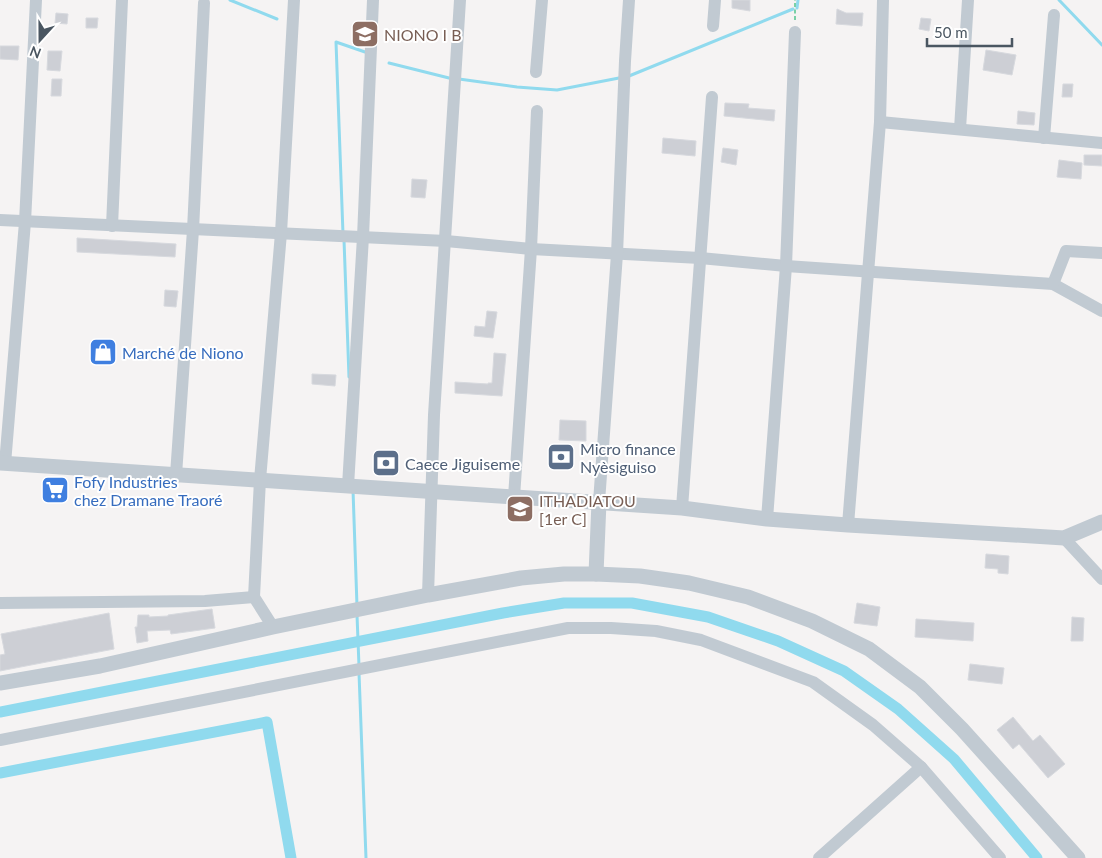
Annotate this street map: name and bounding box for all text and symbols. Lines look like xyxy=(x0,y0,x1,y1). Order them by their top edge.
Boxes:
north arrow xyxy=(15,15,65,65)
scale bar xyxy=(927,15,1012,47)
school or university icon: NIONO I B xyxy=(350,19,380,49)
text: 50 m xyxy=(934,23,968,41)
place label: NIONO I B xyxy=(384,25,462,44)
text: N xyxy=(27,43,43,62)
shop icon: Marché de Niono xyxy=(88,337,118,367)
place label: Marché de Niono xyxy=(122,343,244,362)
place label: Micro finance Nyèsiguiso xyxy=(580,439,676,476)
bank icon: Micro finance Nyèsiguiso xyxy=(546,442,576,472)
bank icon: Caece Jiguiseme xyxy=(371,448,401,478)
place label: Caece Jiguiseme xyxy=(405,454,520,473)
place label: Fofy Industries chez Dramane Traoré xyxy=(74,472,222,509)
supermarket icon: Fofy Industries chez Dramane Traoré xyxy=(40,475,70,505)
place label: ITHADIATOU [1er C] xyxy=(539,491,636,528)
school or university icon: ITHADIATOU [1er C] xyxy=(505,494,535,524)

